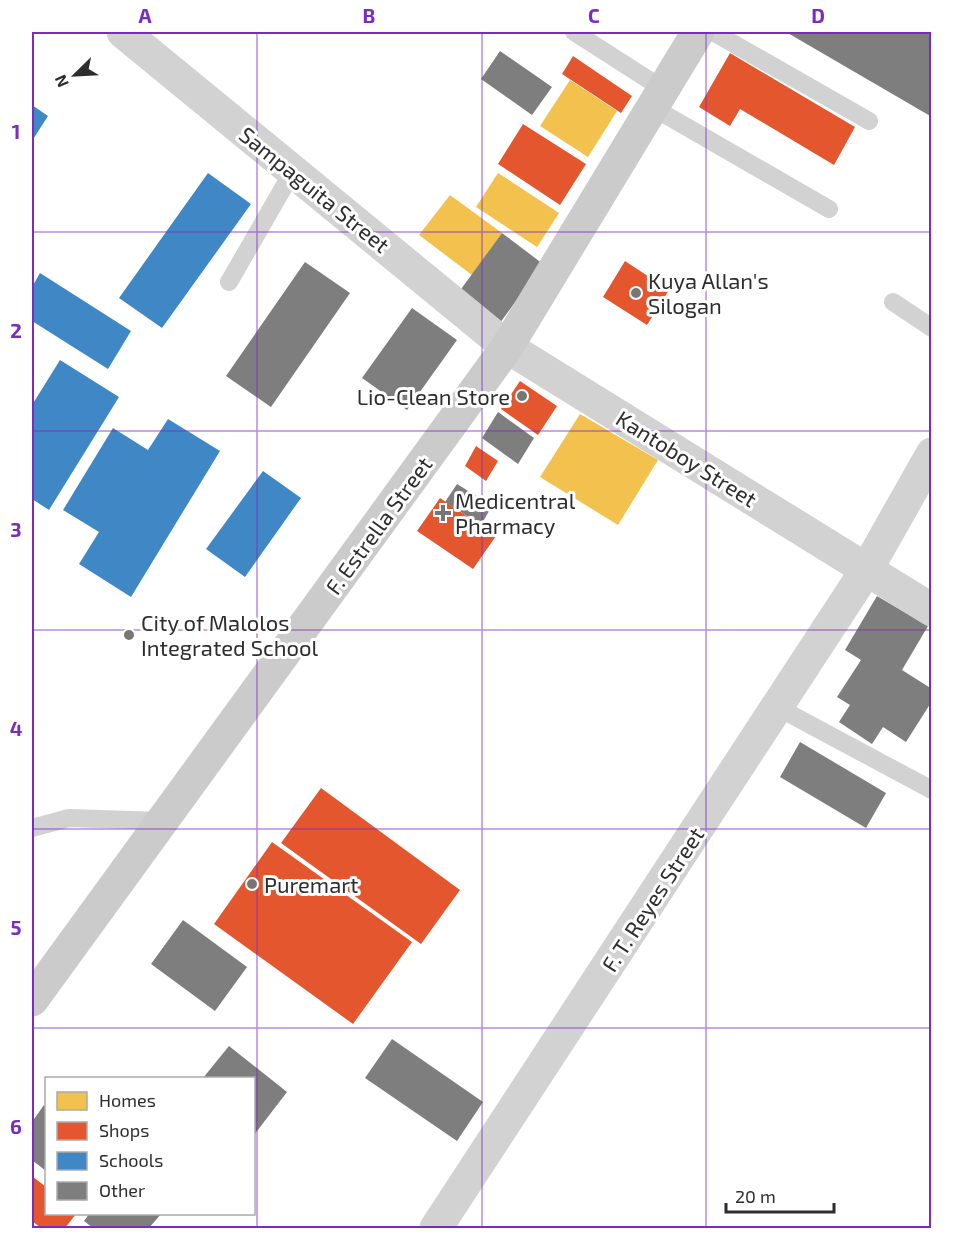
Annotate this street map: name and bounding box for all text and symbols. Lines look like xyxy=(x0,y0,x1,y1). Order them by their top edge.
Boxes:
text: A xyxy=(138,3,152,27)
text: B xyxy=(363,3,375,27)
text: C xyxy=(588,3,600,27)
text: D xyxy=(811,3,825,27)
north arrow xyxy=(45,45,105,105)
text: N xyxy=(50,72,72,90)
text: 1 xyxy=(12,119,20,143)
street label: Sampaguita Street xyxy=(235,121,395,257)
place label: Kuya Allan's Silogan xyxy=(648,267,769,318)
marker: Kuya Allan's Silogan xyxy=(629,286,643,300)
text: 2 xyxy=(10,318,22,342)
place label: Lio-Clean Store xyxy=(357,383,510,409)
marker: Lio-Clean Store xyxy=(515,389,529,403)
street label: Kantoboy Street xyxy=(612,404,762,512)
street label: F. Estrella Street xyxy=(319,451,437,599)
place label: Medicentral Pharmacy xyxy=(455,487,576,538)
marker: Medicentral Pharmacy xyxy=(436,506,450,520)
text: 3 xyxy=(10,517,22,541)
place label: City of Malolos Integrated School xyxy=(141,609,319,660)
marker: City of Malolos Integrated School xyxy=(122,628,136,642)
text: 4 xyxy=(10,716,23,740)
street label: F. T. Reyes Street xyxy=(596,822,708,976)
place label: Puremart xyxy=(264,871,358,897)
marker: Puremart xyxy=(245,877,259,891)
text: 5 xyxy=(10,915,22,939)
legend xyxy=(45,1077,255,1215)
text: Homes xyxy=(99,1089,156,1111)
text: 6 xyxy=(10,1114,22,1138)
text: Shops xyxy=(99,1119,149,1141)
text: Schools xyxy=(99,1149,163,1171)
scale bar xyxy=(726,1176,834,1214)
text: Other xyxy=(99,1179,145,1201)
text: 20 m xyxy=(735,1185,776,1207)

